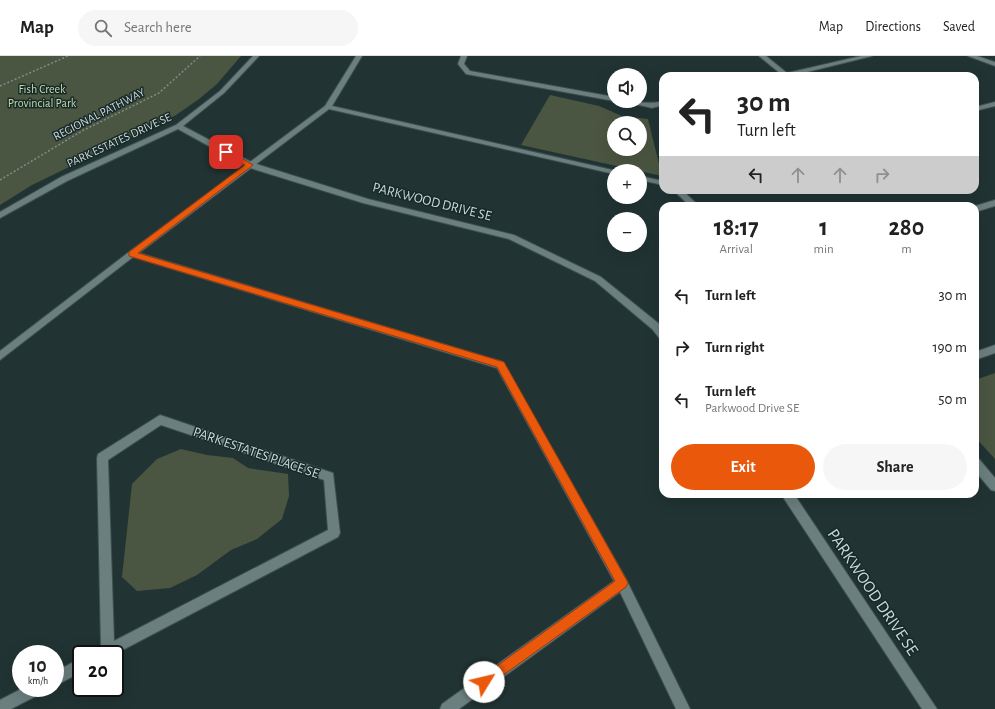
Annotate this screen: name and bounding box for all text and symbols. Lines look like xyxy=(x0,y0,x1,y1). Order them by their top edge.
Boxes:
search box xyxy=(78,10,358,46)
icon: search xyxy=(92,17,114,39)
text: Map xyxy=(20,18,54,37)
text: Search here xyxy=(124,20,192,35)
text: Map xyxy=(819,20,843,34)
text: Directions xyxy=(865,20,921,34)
text: Saved xyxy=(943,20,975,34)
map controls xyxy=(607,68,647,252)
button: sound xyxy=(607,68,647,108)
park label: Fish Creek Provincial Park xyxy=(8,83,77,109)
street label: REGIONAL PATHWAY xyxy=(51,85,147,142)
icon: left xyxy=(671,88,723,140)
text: 30 m xyxy=(737,89,790,117)
street label: PARK ESTATES DRIVE SE xyxy=(65,111,173,169)
button: search xyxy=(607,116,647,156)
text: Turn left xyxy=(737,122,796,140)
pin xyxy=(209,135,243,169)
icon: arrive xyxy=(215,141,237,163)
button: + xyxy=(607,164,647,204)
icon: left xyxy=(745,164,767,186)
icon: ahead xyxy=(787,164,809,186)
icon: ahead xyxy=(829,164,851,186)
icon: right xyxy=(871,164,893,186)
street label: PARKWOOD DRIVE SE xyxy=(371,180,493,224)
button: − xyxy=(607,212,647,252)
text: 18:17 xyxy=(714,216,759,240)
text: 1 xyxy=(819,216,828,240)
text: 280 xyxy=(889,216,924,240)
text: Arrival xyxy=(720,243,753,256)
text: min xyxy=(814,243,834,256)
text: m xyxy=(901,243,912,256)
icon: left xyxy=(671,285,693,307)
text: Turn left xyxy=(705,288,756,303)
text: 30 m xyxy=(938,288,967,303)
icon: right xyxy=(671,337,693,359)
text: Turn right xyxy=(705,340,764,355)
text: 190 m xyxy=(932,340,967,355)
text: Turn left xyxy=(705,384,756,399)
icon: left xyxy=(671,389,693,411)
text: 50 m xyxy=(938,392,967,407)
text: Parkwood Drive SE xyxy=(705,402,799,415)
street label: PARK ESTATES PLACE SE xyxy=(191,425,321,481)
button: Exit xyxy=(671,444,815,490)
button: Share xyxy=(823,444,967,490)
street label: PARKWOOD DRIVE SE xyxy=(824,526,922,658)
speed limit sign: 20 xyxy=(72,645,124,697)
text: 10 xyxy=(29,656,47,676)
position arrow xyxy=(463,661,505,703)
text: km/h xyxy=(28,676,48,686)

